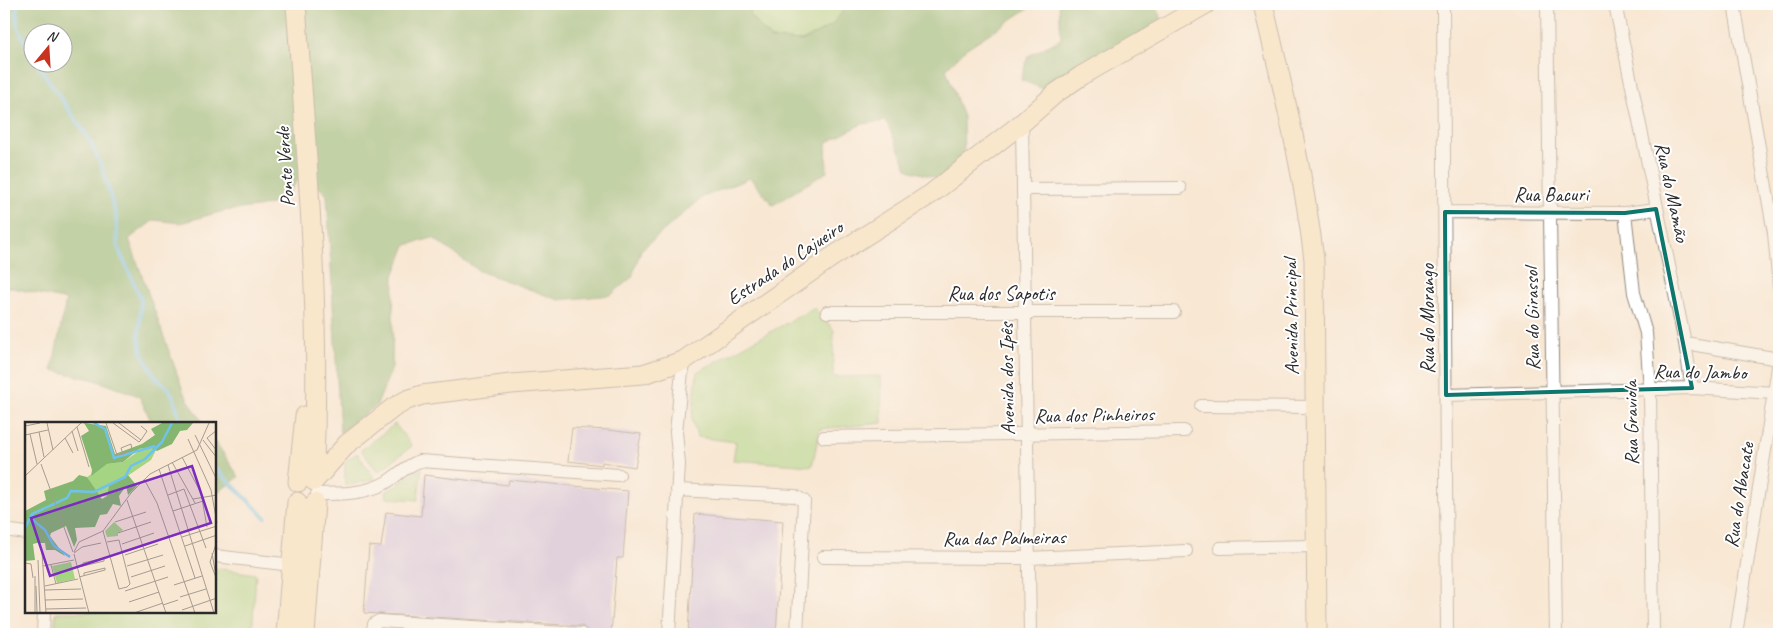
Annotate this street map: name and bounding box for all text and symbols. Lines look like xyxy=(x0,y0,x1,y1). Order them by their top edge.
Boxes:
north arrow xyxy=(22,22,72,72)
text: N xyxy=(45,27,61,46)
street label: Ponte Verde xyxy=(270,125,300,208)
street label: Rua do Mamão xyxy=(1649,140,1695,245)
street label: Rua Bacuri xyxy=(1514,182,1590,207)
street label: Estrada do Cajueiro xyxy=(722,214,849,311)
street label: Avenida Principal xyxy=(1277,255,1305,375)
street label: Rua do Morango xyxy=(1415,263,1440,374)
street label: Rua do Girassol xyxy=(1519,264,1545,371)
street label: Rua dos Sapotis xyxy=(947,281,1057,306)
street label: Avenida dos Ipês xyxy=(993,321,1020,435)
street label: Rua do Jambo xyxy=(1653,359,1749,385)
street label: Rua Graviola xyxy=(1618,379,1644,466)
street label: Rua dos Pinheiros xyxy=(1034,401,1156,429)
inset map xyxy=(25,422,216,613)
street label: Rua do Abacate xyxy=(1718,439,1760,549)
street label: Rua das Palmeiras xyxy=(942,524,1068,552)

